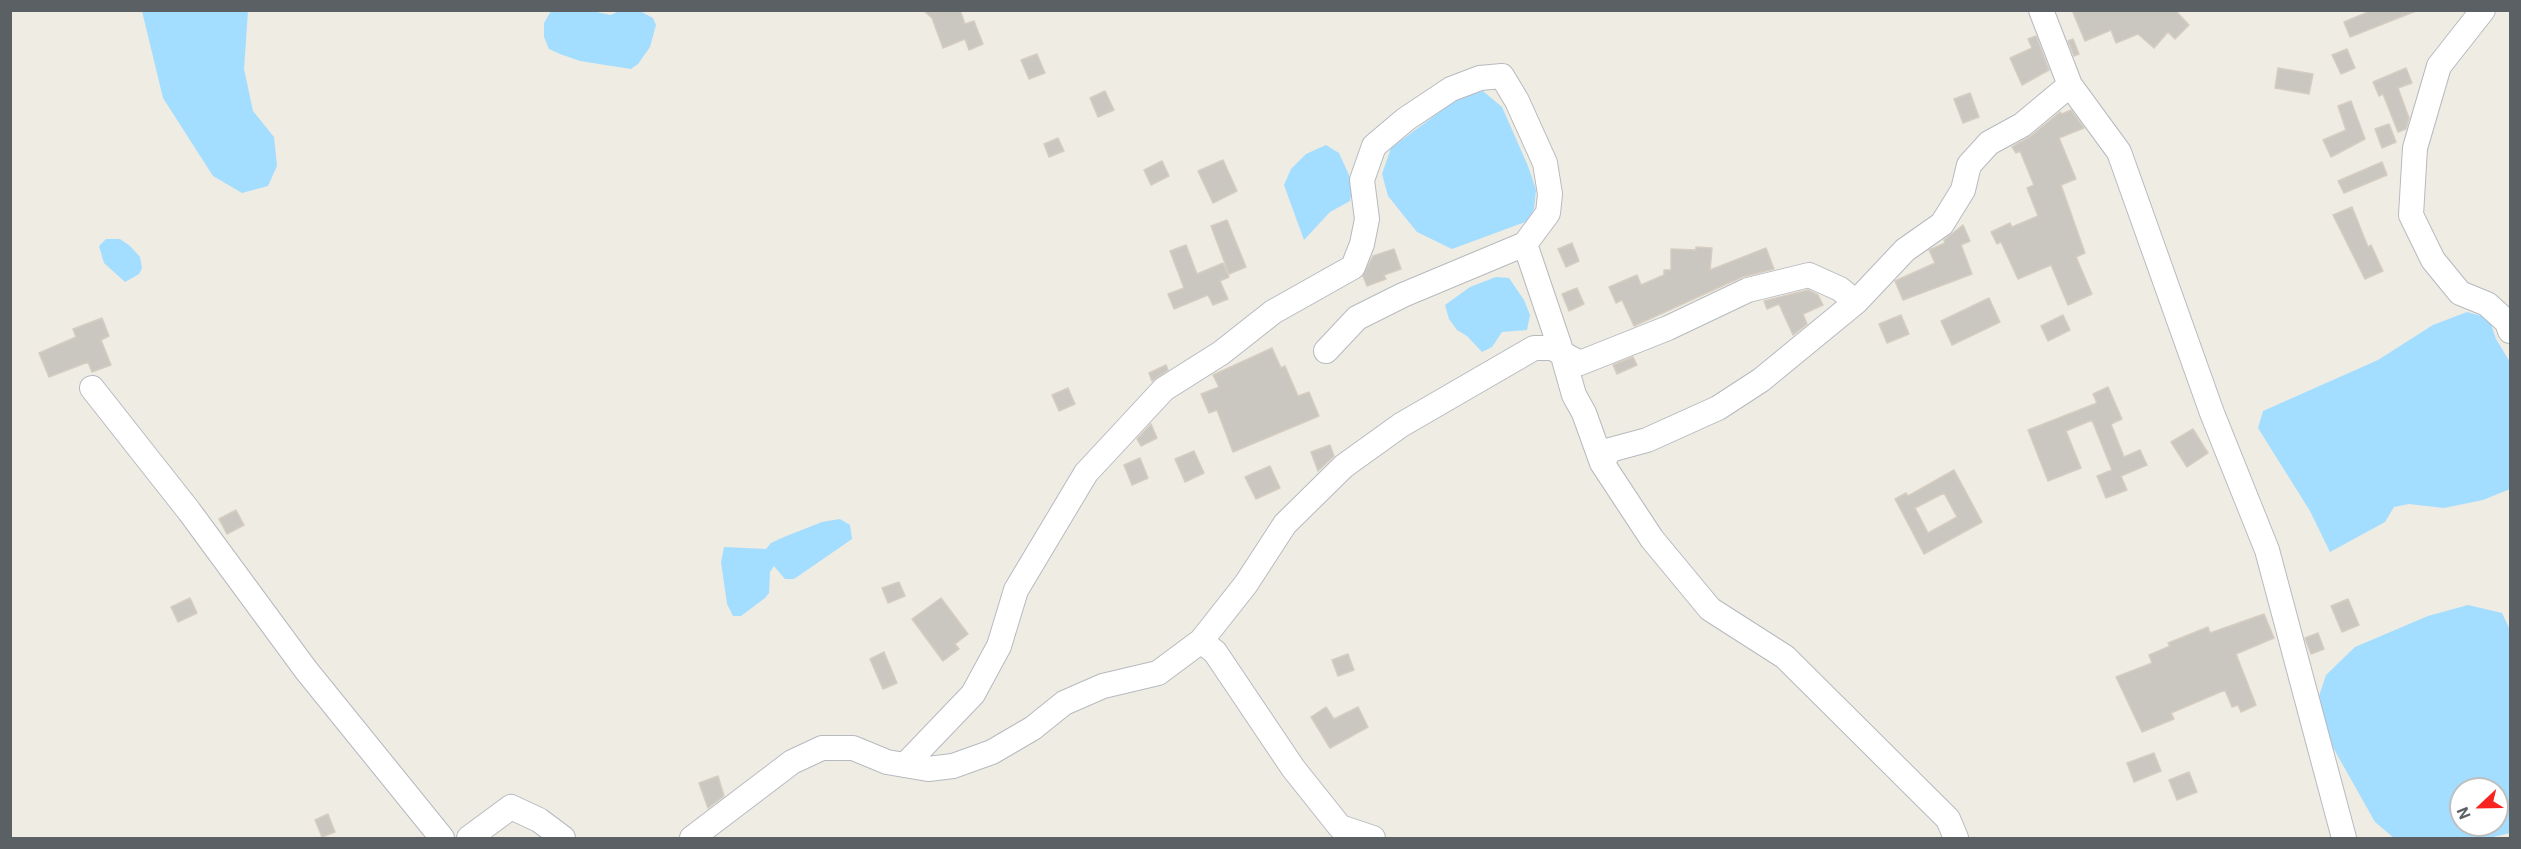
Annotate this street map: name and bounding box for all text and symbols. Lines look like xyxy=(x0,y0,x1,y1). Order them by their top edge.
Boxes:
north arrow xyxy=(2449,777,2509,837)
text: N xyxy=(2453,804,2475,822)

